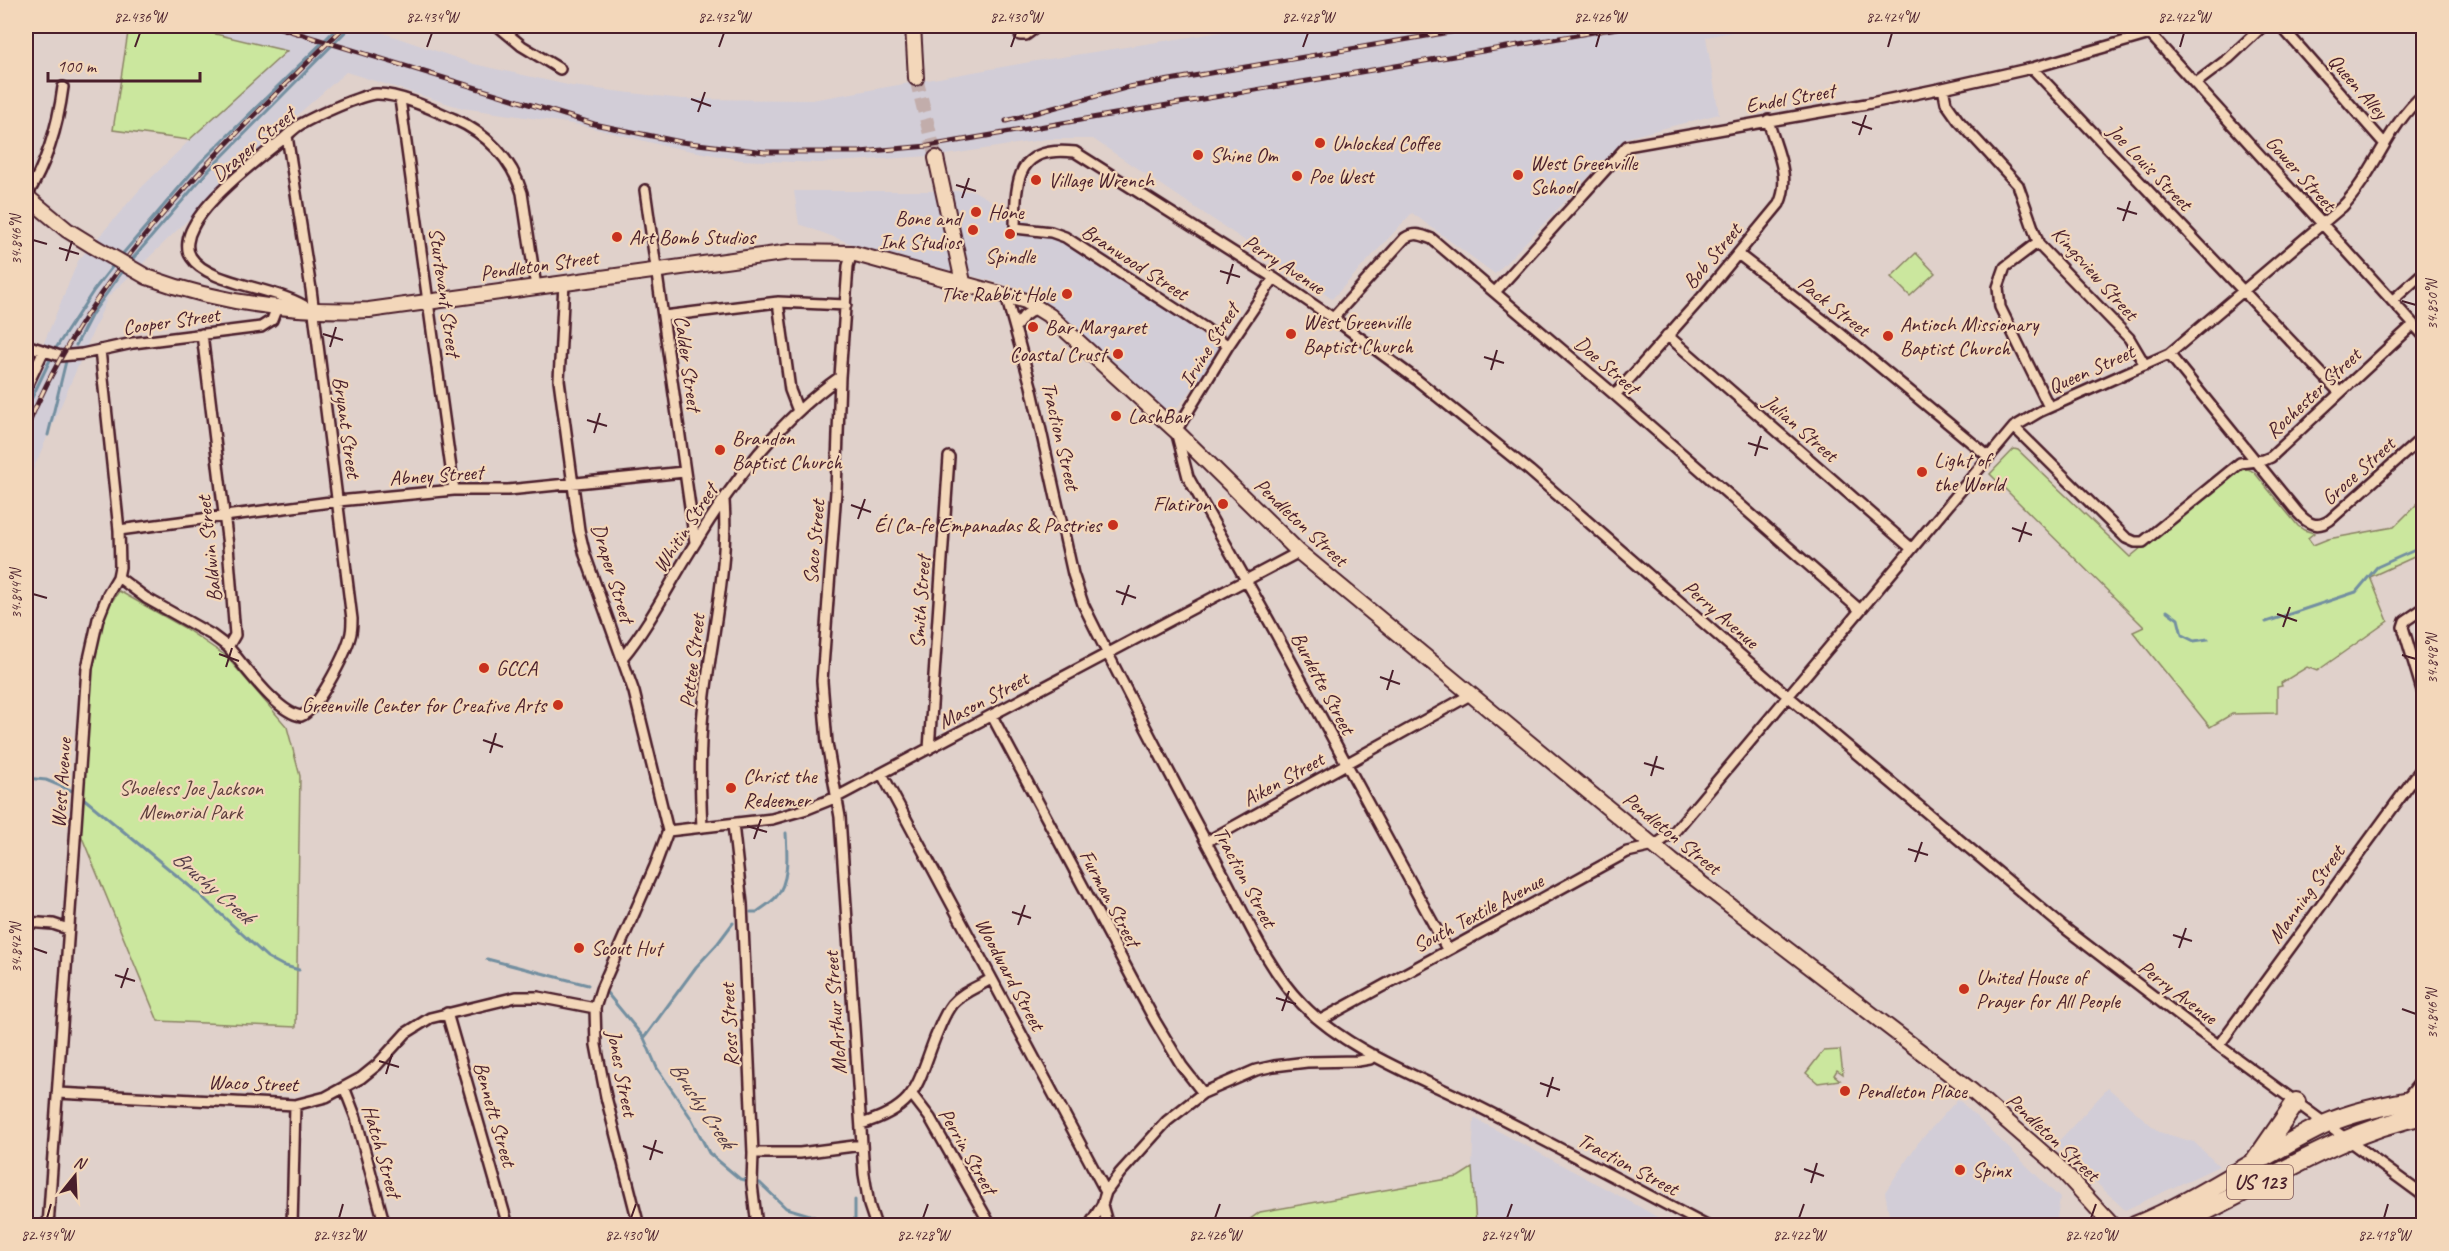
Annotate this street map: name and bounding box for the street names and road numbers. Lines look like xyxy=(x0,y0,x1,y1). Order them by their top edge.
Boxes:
street label: Queen Alley xyxy=(2323,48,2395,125)
street label: Endel Street xyxy=(1743,77,1840,119)
street label: Draper Street xyxy=(206,99,303,187)
street label: Joe Louis Street xyxy=(2101,117,2199,217)
street label: Gower Street xyxy=(2260,130,2343,218)
street label: Bob Street xyxy=(1677,216,1748,294)
street label: Branwood Street xyxy=(1077,218,1195,307)
street label: Kingsview Street xyxy=(2046,221,2145,327)
street label: Sturtevant Street xyxy=(423,226,467,361)
street label: Perry Avenue xyxy=(1238,228,1331,301)
street label: Pendleton Street xyxy=(479,244,601,286)
street label: Pack Street xyxy=(1793,270,1877,343)
street label: Irvine Street xyxy=(1173,296,1246,392)
street label: Cooper Street xyxy=(121,301,223,341)
street label: Calder Street xyxy=(668,314,708,415)
street label: Doe Street xyxy=(1569,330,1647,402)
street label: Queen Street xyxy=(2044,338,2140,400)
street label: Rochester Street xyxy=(2260,341,2368,444)
street label: Bryant Street xyxy=(327,375,367,481)
street label: Traction Street xyxy=(1036,379,1087,495)
street label: Julian Street xyxy=(1758,388,1845,469)
street label: Groce Street xyxy=(2316,430,2402,511)
street label: Abney Street xyxy=(388,459,487,491)
street label: Pendleton Street xyxy=(1249,472,1355,573)
street label: Whitin Street xyxy=(647,476,725,577)
street label: Baldwin Street xyxy=(190,493,227,603)
street label: Saco Street xyxy=(797,497,831,585)
street label: Draper Street xyxy=(586,520,641,629)
street label: Smith Street xyxy=(904,552,936,649)
street label: Perry Avenue xyxy=(1678,574,1765,655)
street label: Pettee Street xyxy=(673,611,711,709)
street label: Burdette Street xyxy=(1285,627,1362,741)
street label: Mason Street xyxy=(933,664,1034,735)
street label: West Avenue xyxy=(45,735,77,829)
street label: Aiken Street xyxy=(1238,745,1330,812)
street label: Pendleton Street xyxy=(1618,786,1728,882)
street label: Traction Street xyxy=(1208,822,1283,934)
street label: Manning Street xyxy=(2262,838,2351,948)
street label: Furman Street xyxy=(1074,845,1148,954)
street label: South Textile Avenue xyxy=(1408,867,1549,958)
street label: Woodward Street xyxy=(969,913,1052,1037)
street label: McArthur Street xyxy=(818,949,852,1075)
street label: Perry Avenue xyxy=(2134,954,2223,1031)
street label: Ross Street xyxy=(714,981,744,1067)
street label: Jones Street xyxy=(601,1027,643,1120)
street label: Bennett Street xyxy=(468,1059,523,1171)
street label: Waco Street xyxy=(208,1068,300,1098)
street label: Pendleton Street xyxy=(2001,1087,2107,1188)
street label: Hatch Street xyxy=(356,1102,408,1203)
street label: Perrin Street xyxy=(933,1103,1005,1201)
street label: Traction Street xyxy=(1573,1127,1685,1202)
road number: US 123 xyxy=(2227,1165,2293,1199)

